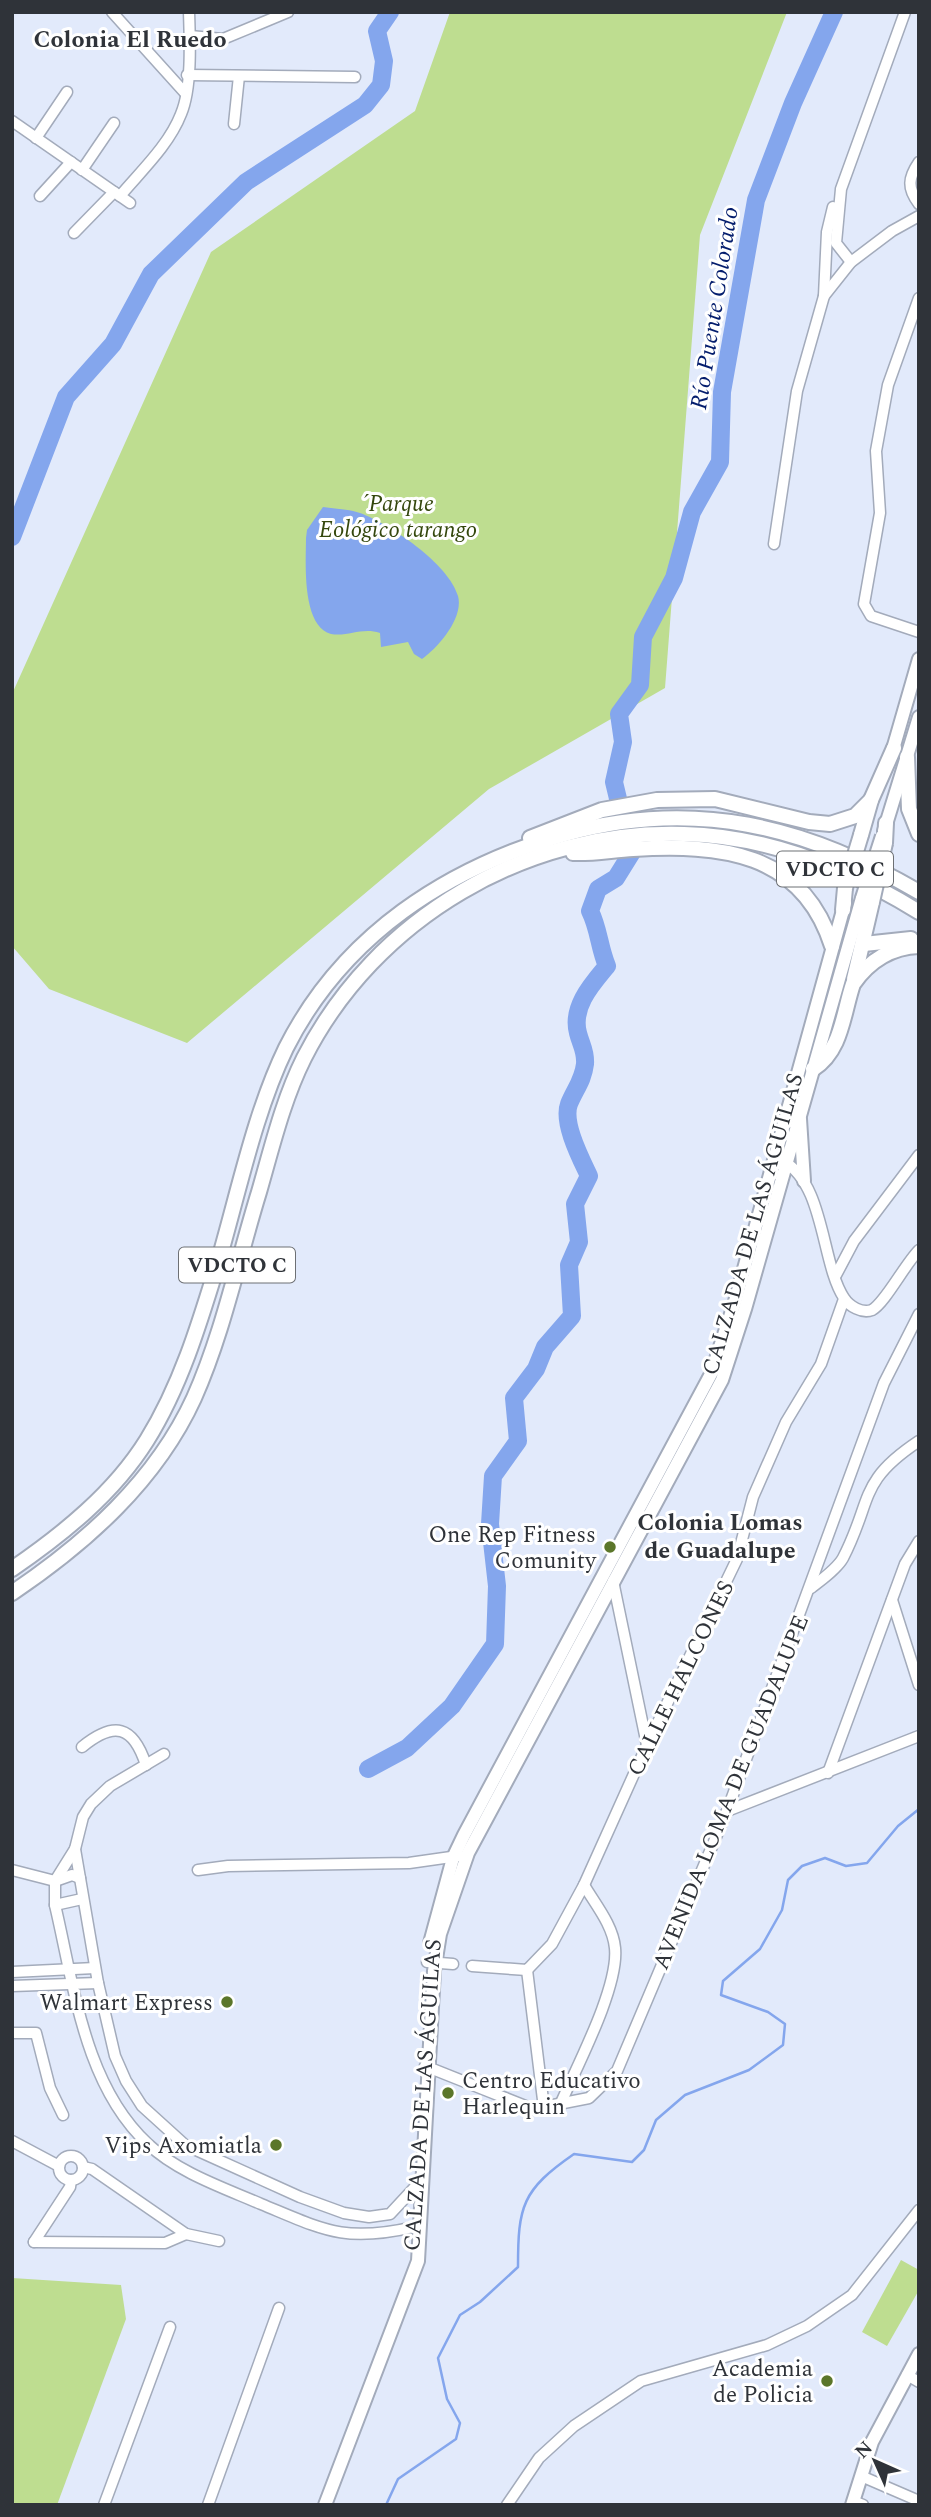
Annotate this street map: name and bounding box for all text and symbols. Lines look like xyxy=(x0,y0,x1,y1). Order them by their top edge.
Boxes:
district label: Colonia El Ruedo xyxy=(33,22,227,58)
water label: Río Puente Colorado xyxy=(681,204,749,412)
park label: ´Parque Eológico tarango xyxy=(319,487,477,548)
road number: VDCTO C xyxy=(777,852,893,886)
street label: CALZADA DE LAS ÁGUILAS xyxy=(694,1069,813,1380)
road number: VDCTO C xyxy=(179,1248,295,1282)
district label: Colonia Lomas de Guadalupe xyxy=(637,1505,803,1569)
place label: One Rep Fitness Comunity xyxy=(428,1518,597,1579)
marker: One Rep Fitness Comunity xyxy=(602,1539,618,1555)
street label: CALLE HALCONES xyxy=(619,1575,744,1782)
street label: AVENIDA LOMA DE GUADALUPE xyxy=(644,1610,819,1975)
street label: CALZADA DE LAS ÁGUILAS xyxy=(395,1938,452,2252)
place label: Walmart Express xyxy=(40,1986,213,2021)
marker: Walmart Express xyxy=(219,1994,235,2010)
place label: Centro Educativo Harlequin xyxy=(462,2064,641,2125)
marker: Centro Educativo Harlequin xyxy=(440,2085,456,2101)
place label: Vips Axomiatla xyxy=(104,2129,262,2164)
marker: Vips Axomiatla xyxy=(268,2137,284,2153)
place label: Academia de Policia xyxy=(712,2352,813,2413)
marker: Academia de Policia xyxy=(819,2373,835,2389)
north arrow xyxy=(840,2426,910,2496)
text: N xyxy=(848,2434,880,2466)

